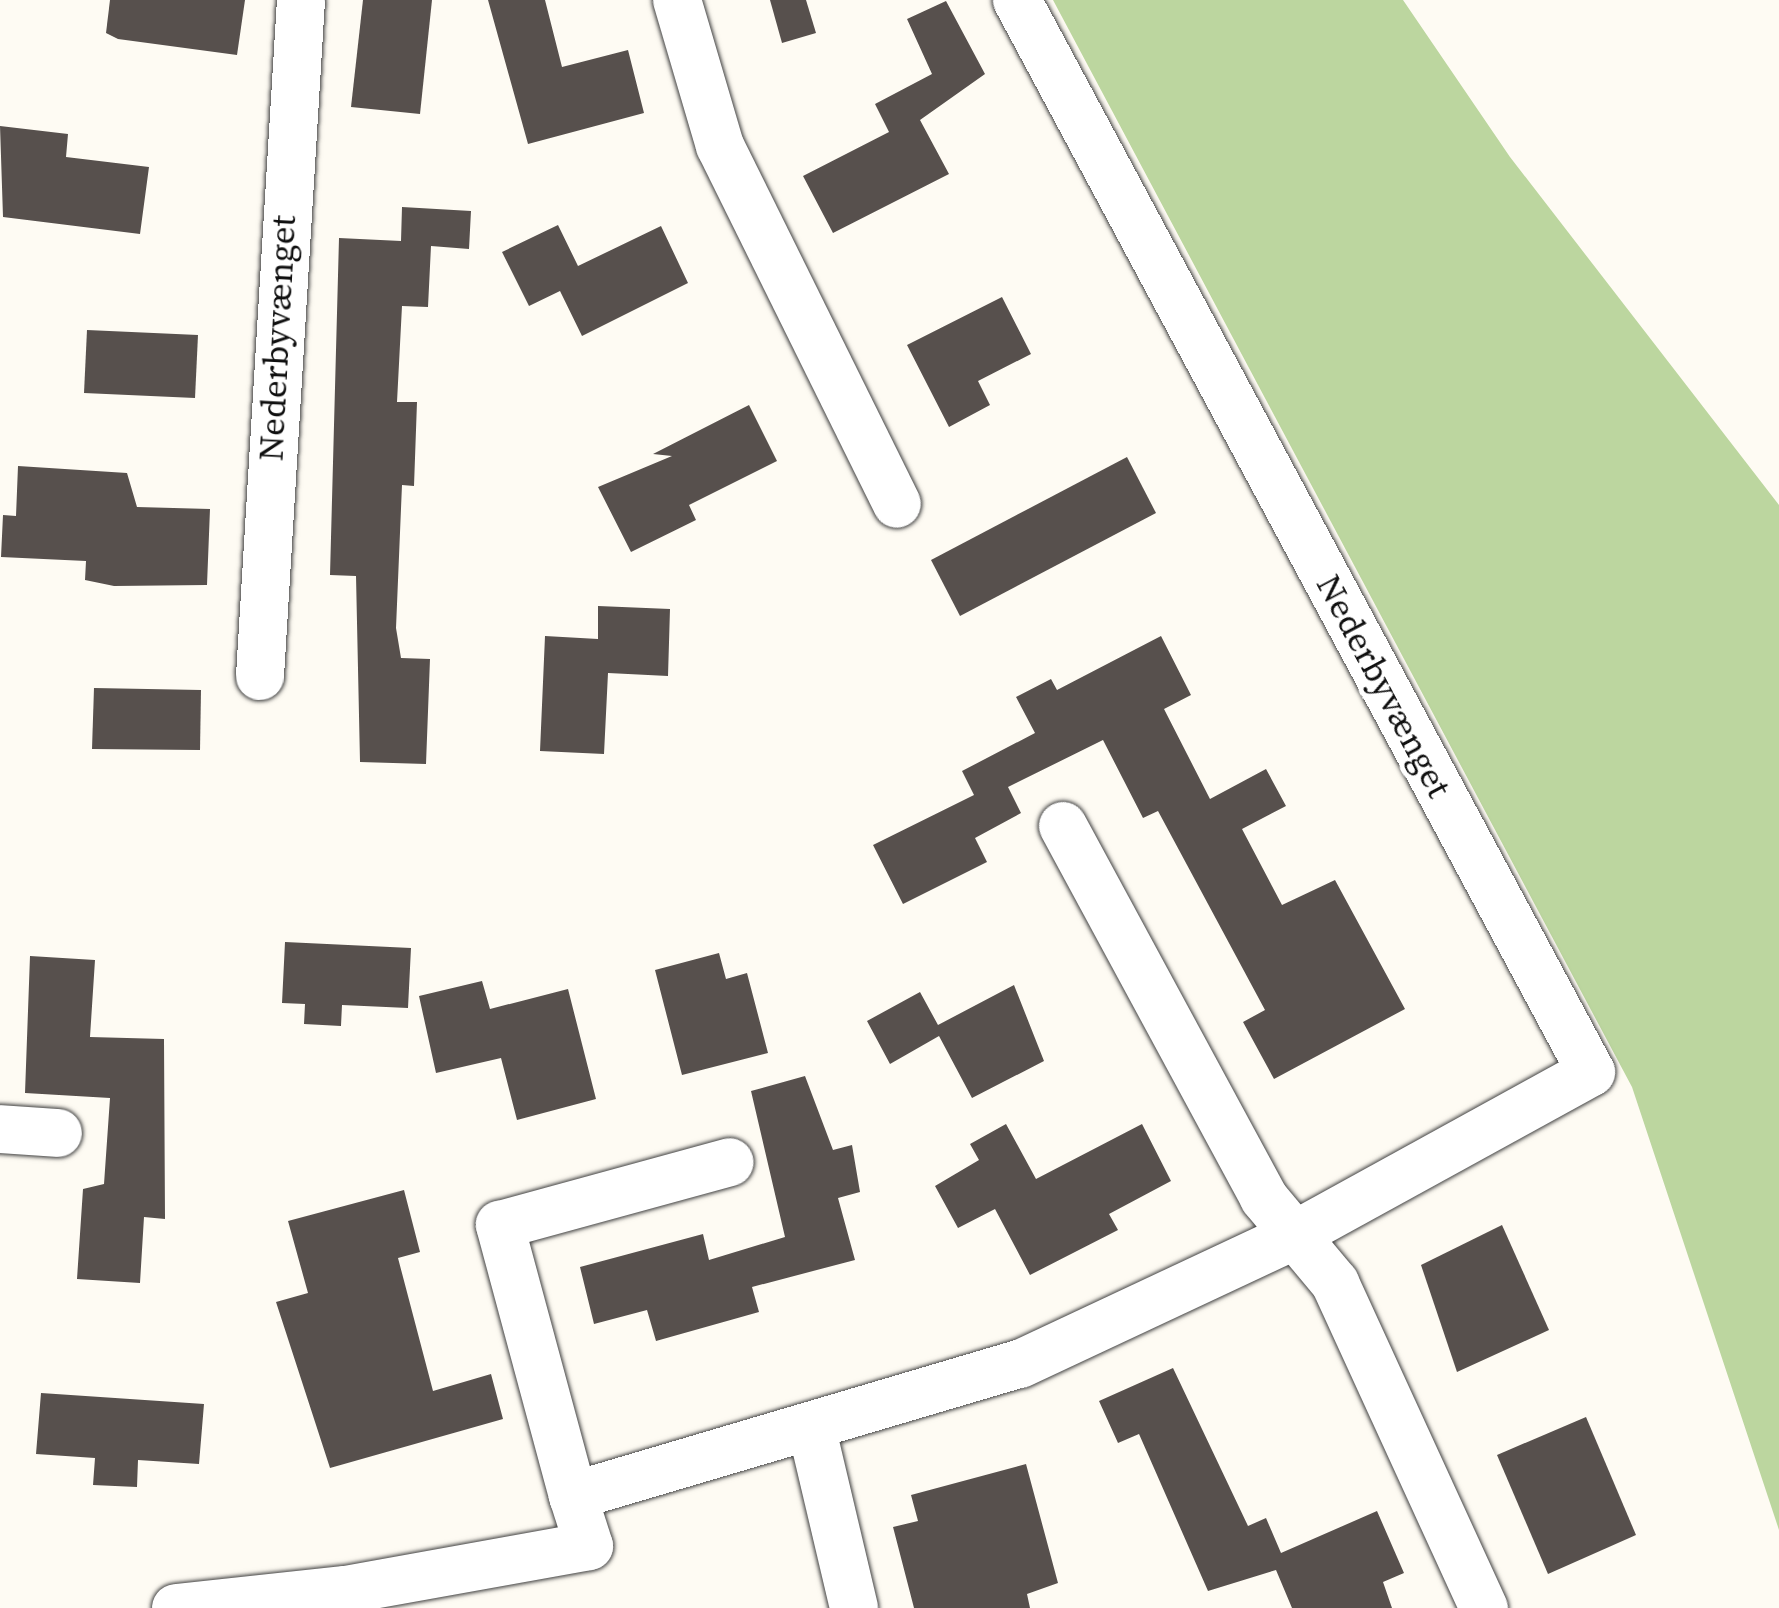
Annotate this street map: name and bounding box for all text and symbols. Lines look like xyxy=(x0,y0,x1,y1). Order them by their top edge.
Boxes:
street label: Nederbyvænget xyxy=(250,214,304,462)
street label: Nederbyvænget xyxy=(1308,567,1460,805)

